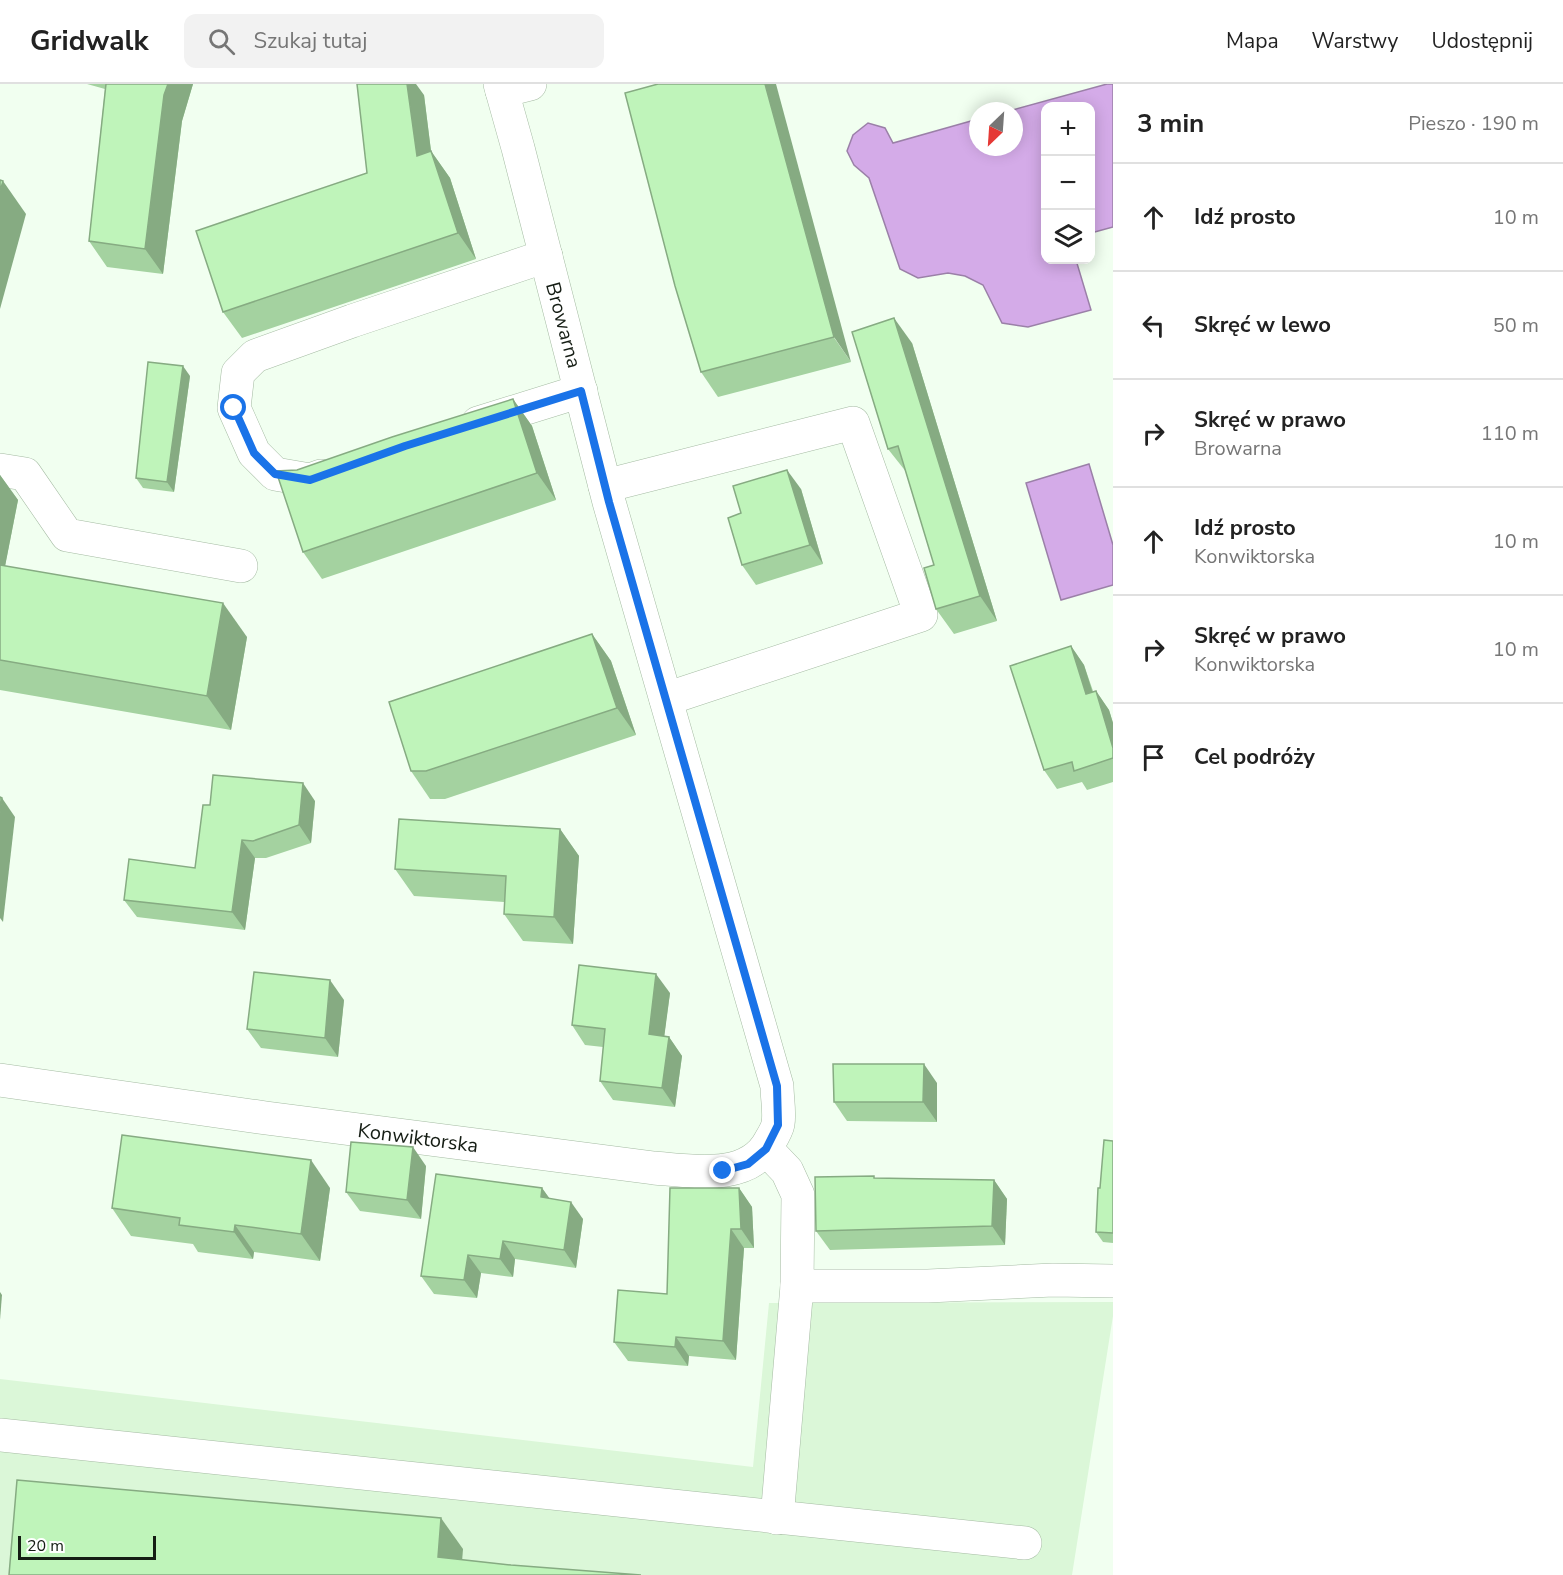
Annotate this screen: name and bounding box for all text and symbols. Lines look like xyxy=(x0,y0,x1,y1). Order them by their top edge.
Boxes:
search box xyxy=(184,14,604,68)
text: Gridwalk xyxy=(30,22,148,60)
icon: search xyxy=(205,25,238,58)
text: Szukaj tutaj xyxy=(253,26,367,56)
text: Mapa xyxy=(1226,27,1279,55)
text: Warstwy xyxy=(1312,27,1398,55)
text: Udostępnij xyxy=(1431,27,1533,55)
north arrow xyxy=(969,102,1023,156)
map controls xyxy=(1041,102,1095,264)
button: + xyxy=(1041,102,1095,156)
text: 3 min xyxy=(1137,106,1204,141)
text: Pieszo · 190 m xyxy=(1408,110,1539,137)
button: − xyxy=(1041,156,1095,210)
icon: ahead xyxy=(1137,201,1170,234)
text: Idź prosto xyxy=(1194,202,1296,232)
text: 10 m xyxy=(1493,204,1539,231)
button: layers xyxy=(1041,210,1095,264)
street label: Browarna xyxy=(539,279,588,371)
icon: left xyxy=(1137,309,1170,342)
text: Skręć w lewo xyxy=(1194,310,1331,340)
text: 50 m xyxy=(1493,312,1539,339)
route start xyxy=(220,394,246,420)
text: Skręć w prawo xyxy=(1194,405,1346,435)
icon: right xyxy=(1137,417,1170,450)
text: 110 m xyxy=(1481,420,1539,447)
text: Browarna xyxy=(1194,435,1282,462)
text: Idź prosto xyxy=(1194,513,1296,543)
icon: ahead xyxy=(1137,525,1170,558)
text: 10 m xyxy=(1493,528,1539,555)
text: Konwiktorska xyxy=(1194,543,1315,570)
text: Skręć w prawo xyxy=(1194,621,1346,651)
icon: right xyxy=(1137,633,1170,666)
text: 10 m xyxy=(1493,636,1539,663)
text: Konwiktorska xyxy=(1194,651,1315,678)
icon: arrive xyxy=(1137,741,1170,774)
text: Cel podróży xyxy=(1194,742,1315,772)
street label: Konwiktorska xyxy=(356,1117,480,1159)
route end xyxy=(709,1157,735,1183)
scale bar xyxy=(18,1533,156,1560)
text: 20 m xyxy=(27,1535,64,1557)

